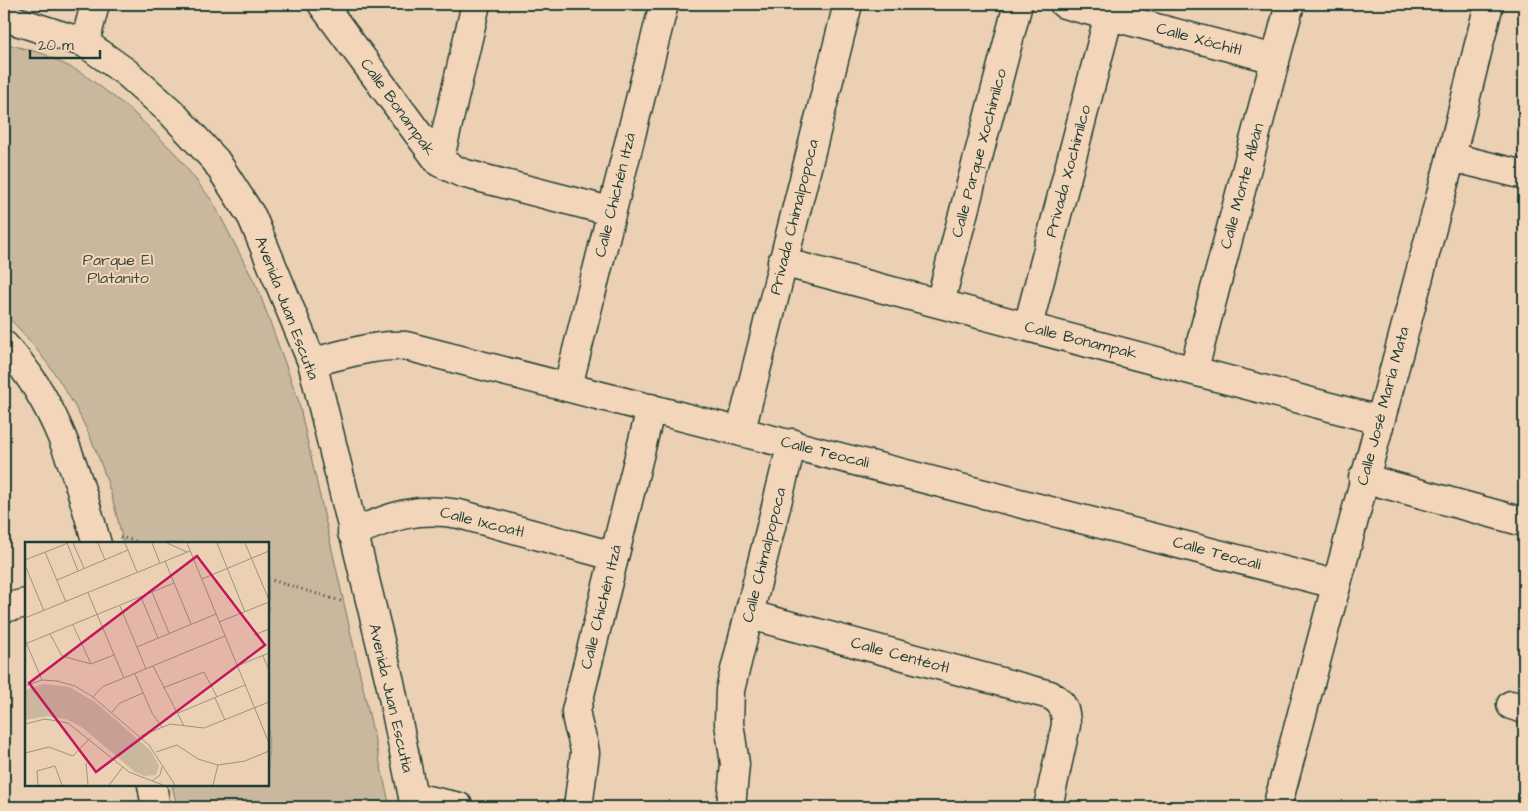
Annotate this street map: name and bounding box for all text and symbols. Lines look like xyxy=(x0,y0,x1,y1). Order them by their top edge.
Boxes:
street label: Calle Xóchitl xyxy=(1154,17,1244,61)
scale bar xyxy=(30,28,100,60)
text: 20 m xyxy=(38,35,74,56)
street label: Calle Bonampak xyxy=(355,54,441,160)
street label: Calle Parque Xochimilco xyxy=(946,66,1012,240)
street label: Privada Xochimilco xyxy=(1040,102,1096,240)
street label: Calle Monte Albán xyxy=(1215,121,1269,251)
street label: Calle Chichén Itzá xyxy=(589,131,641,259)
street label: Privada Chimalpopoca xyxy=(764,137,824,297)
street label: Avenida Juan Escutia xyxy=(249,233,325,383)
park label: Parque El Platanito xyxy=(83,249,153,289)
street label: Calle Bonampak xyxy=(1022,315,1140,365)
street label: Calle José María Mata xyxy=(1351,324,1415,488)
street label: Calle Teocali xyxy=(778,430,872,474)
street label: Calle Chimalpopoca xyxy=(737,485,791,625)
street label: Calle Ixcoatl xyxy=(438,501,526,543)
street label: Calle Teocali xyxy=(1170,531,1264,575)
inset map xyxy=(25,542,269,786)
street label: Calle Chichén Itzá xyxy=(575,543,627,671)
street label: Avenida Juan Escutia xyxy=(363,621,419,775)
street label: Calle Centéotl xyxy=(849,631,951,679)

